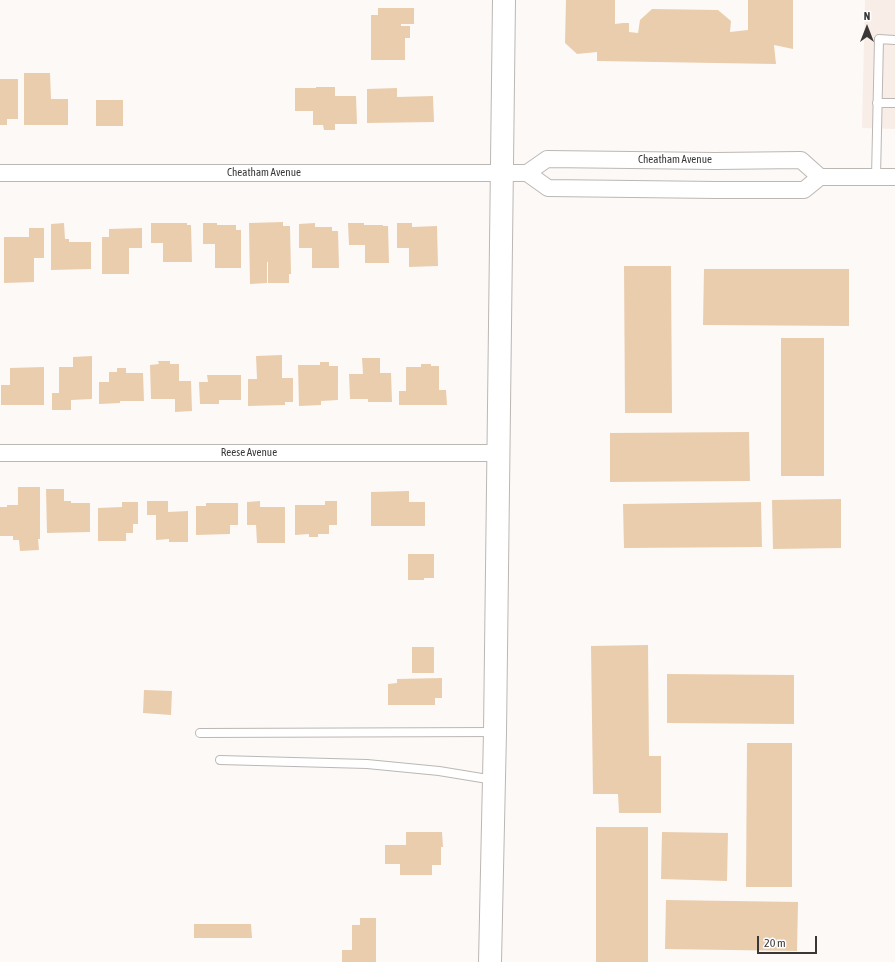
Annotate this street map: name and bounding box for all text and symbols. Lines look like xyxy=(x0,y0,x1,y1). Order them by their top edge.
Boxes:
north arrow xyxy=(847,8,887,48)
text: N xyxy=(864,10,870,22)
street label: Cheatham Avenue xyxy=(638,153,712,167)
street label: Cheatham Avenue xyxy=(227,166,301,180)
street label: Reese Avenue xyxy=(221,446,277,460)
scale bar xyxy=(759,928,819,954)
text: 20 m xyxy=(764,936,786,950)

